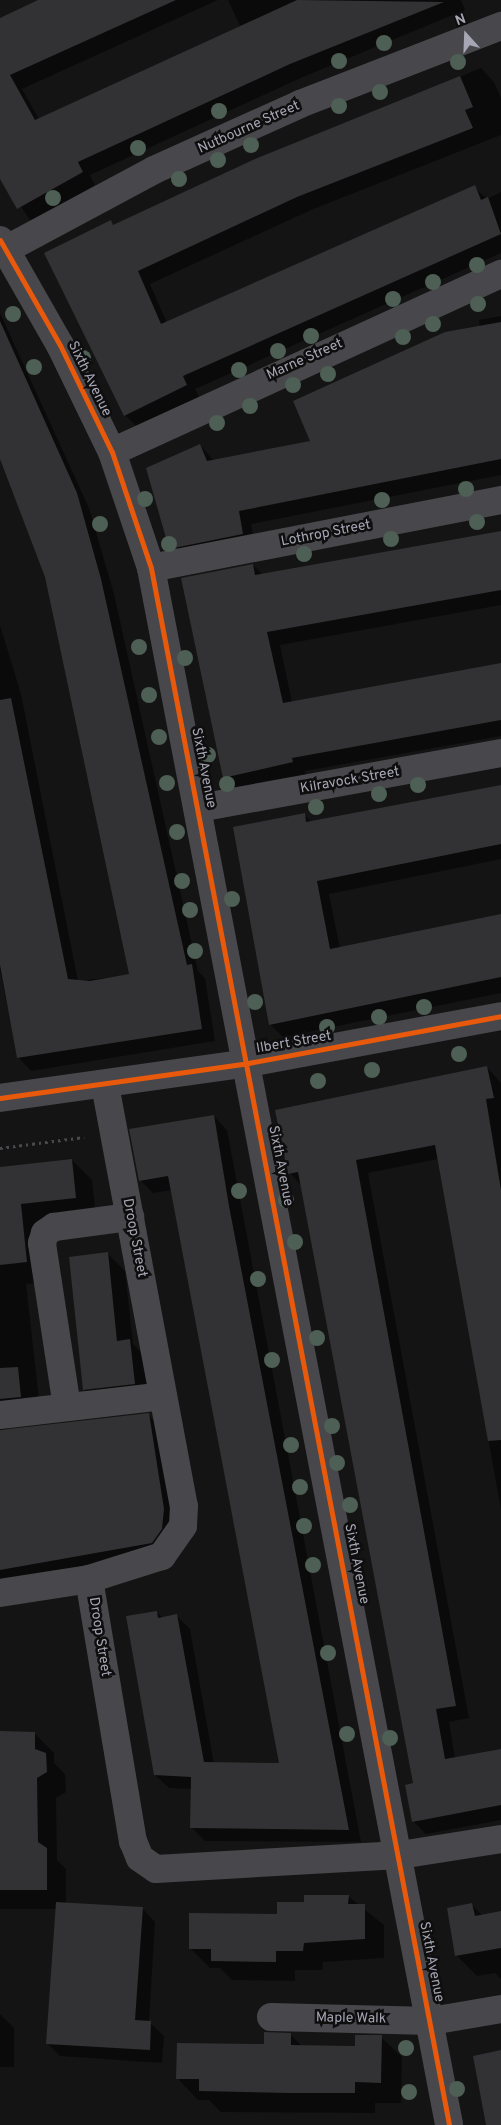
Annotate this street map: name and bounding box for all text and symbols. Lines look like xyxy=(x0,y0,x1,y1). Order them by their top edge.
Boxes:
north arrow xyxy=(441,10,491,60)
text: N xyxy=(453,11,468,30)
street label: Nutbourne Street xyxy=(196,98,302,158)
street label: Marne Street xyxy=(264,336,346,384)
street label: Sixth Avenue xyxy=(63,338,115,420)
street label: Lothrop Street xyxy=(280,517,372,551)
street label: Sixth Avenue xyxy=(187,726,219,810)
street label: Kilravock Street xyxy=(299,764,401,798)
street label: Ilbert Street xyxy=(255,1028,333,1058)
street label: Sixth Avenue xyxy=(264,1124,296,1208)
street label: Droop Street xyxy=(118,1197,150,1279)
street label: Sixth Avenue xyxy=(340,1522,372,1606)
street label: Droop Street xyxy=(84,1596,114,1678)
street label: Sixth Avenue xyxy=(415,1920,447,2004)
street label: Maple Walk xyxy=(316,2010,386,2028)

